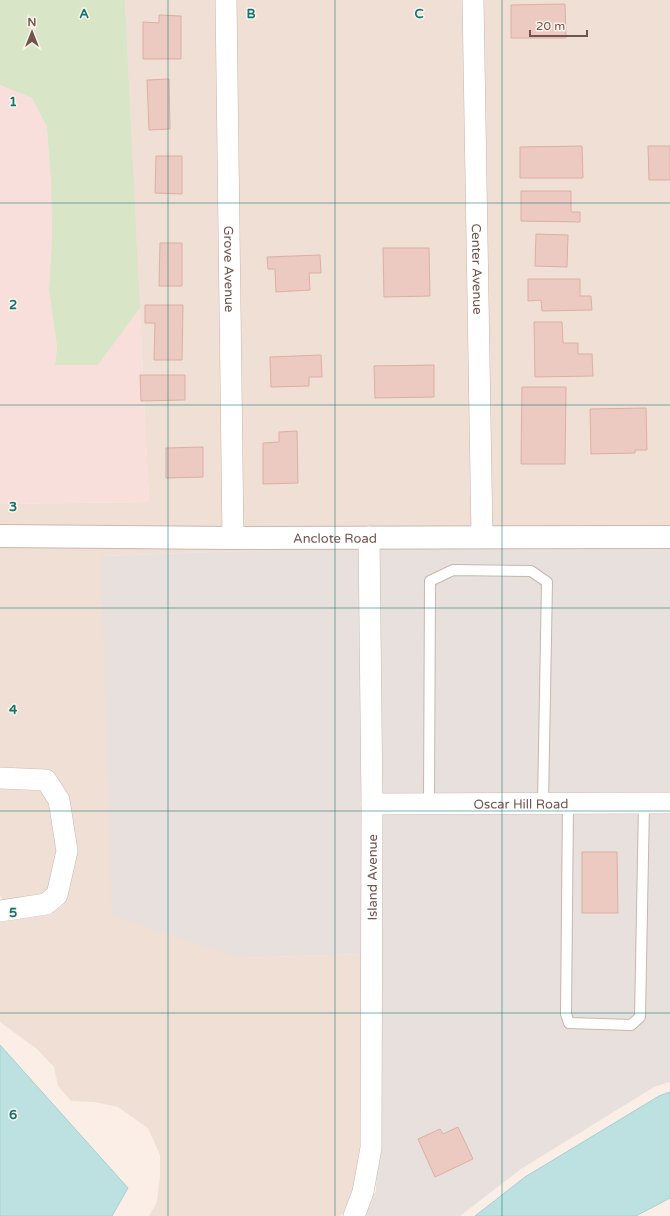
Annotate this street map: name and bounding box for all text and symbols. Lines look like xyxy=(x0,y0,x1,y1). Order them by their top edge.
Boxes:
text: A xyxy=(79,6,89,22)
text: B xyxy=(246,6,256,22)
text: C xyxy=(414,6,424,22)
north arrow xyxy=(12,12,52,52)
scale bar xyxy=(530,12,587,38)
text: N xyxy=(28,16,36,29)
text: 20 m xyxy=(536,19,565,33)
text: 1 xyxy=(9,94,17,110)
street label: Center Avenue xyxy=(468,223,485,315)
street label: Grove Avenue xyxy=(220,226,237,312)
text: 2 xyxy=(9,297,17,313)
text: 3 xyxy=(9,499,17,515)
street label: Anclote Road xyxy=(293,531,377,547)
text: 4 xyxy=(9,702,18,718)
street label: Oscar Hill Road xyxy=(474,796,568,813)
street label: Island Avenue xyxy=(365,834,381,921)
text: 5 xyxy=(9,905,17,921)
text: 6 xyxy=(9,1107,17,1123)

